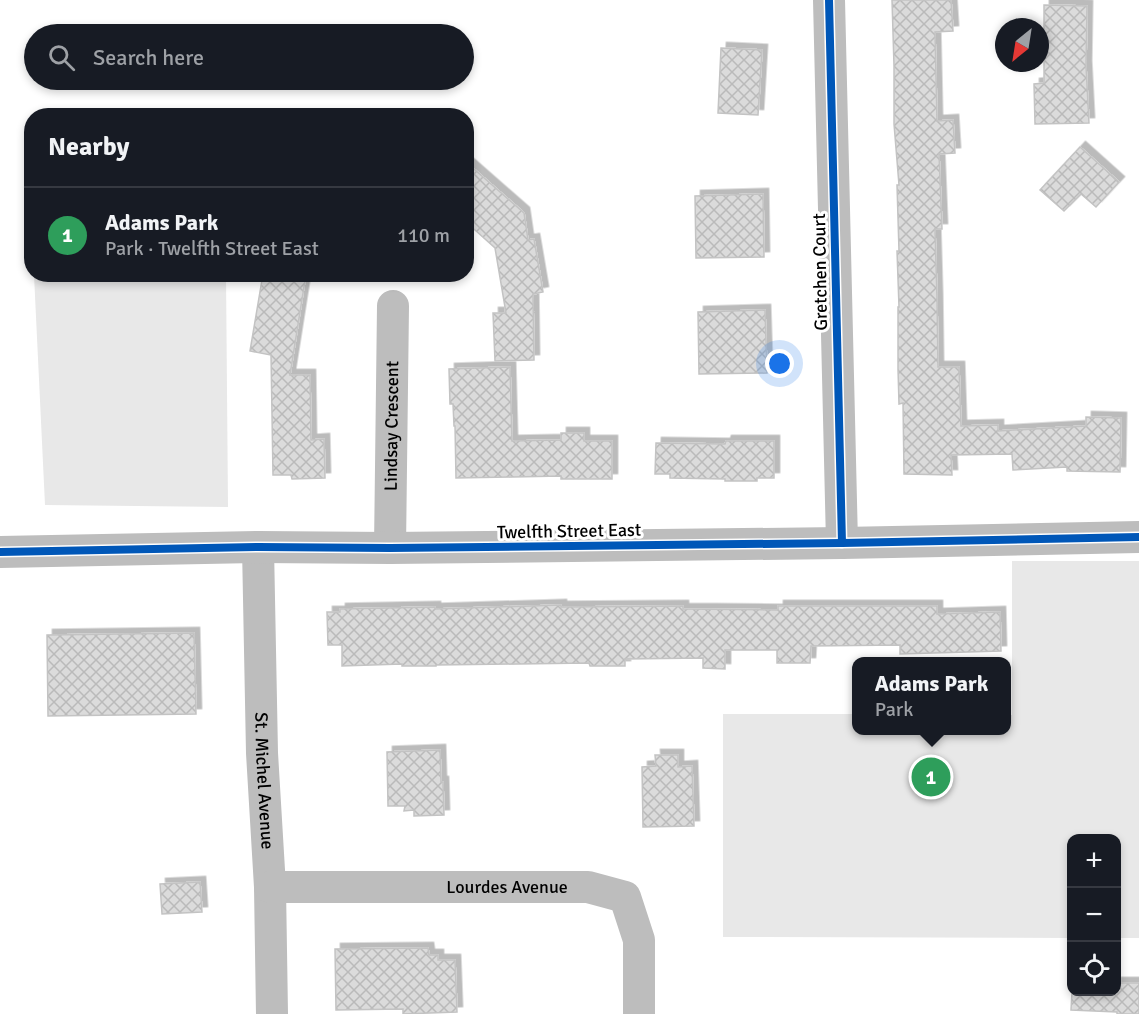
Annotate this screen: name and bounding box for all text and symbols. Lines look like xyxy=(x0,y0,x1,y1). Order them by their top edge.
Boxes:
north arrow xyxy=(995,18,1049,72)
search box xyxy=(24,24,474,90)
icon: search xyxy=(45,41,78,74)
text: Search here xyxy=(93,44,204,71)
text: Nearby xyxy=(48,131,129,163)
text: Adams Park xyxy=(105,209,218,236)
street label: Gretchen Court xyxy=(808,213,832,331)
text: 1 xyxy=(62,223,73,248)
text: 110 m xyxy=(397,223,450,248)
text: Park · Twelfth Street East xyxy=(105,236,319,261)
your location xyxy=(765,349,794,378)
street label: Lindsay Crescent xyxy=(380,361,403,491)
street label: Twelfth Street East xyxy=(497,519,641,543)
popup xyxy=(852,657,1011,735)
text: Adams Park xyxy=(875,670,988,697)
text: Park xyxy=(875,697,913,722)
street label: St. Michel Avenue xyxy=(250,712,279,850)
pin: 1 xyxy=(912,754,950,800)
map controls xyxy=(1067,834,1121,996)
button: + xyxy=(1067,834,1121,888)
street label: Lourdes Avenue xyxy=(446,876,568,898)
button: − xyxy=(1067,888,1121,942)
button: locate xyxy=(1067,942,1121,996)

